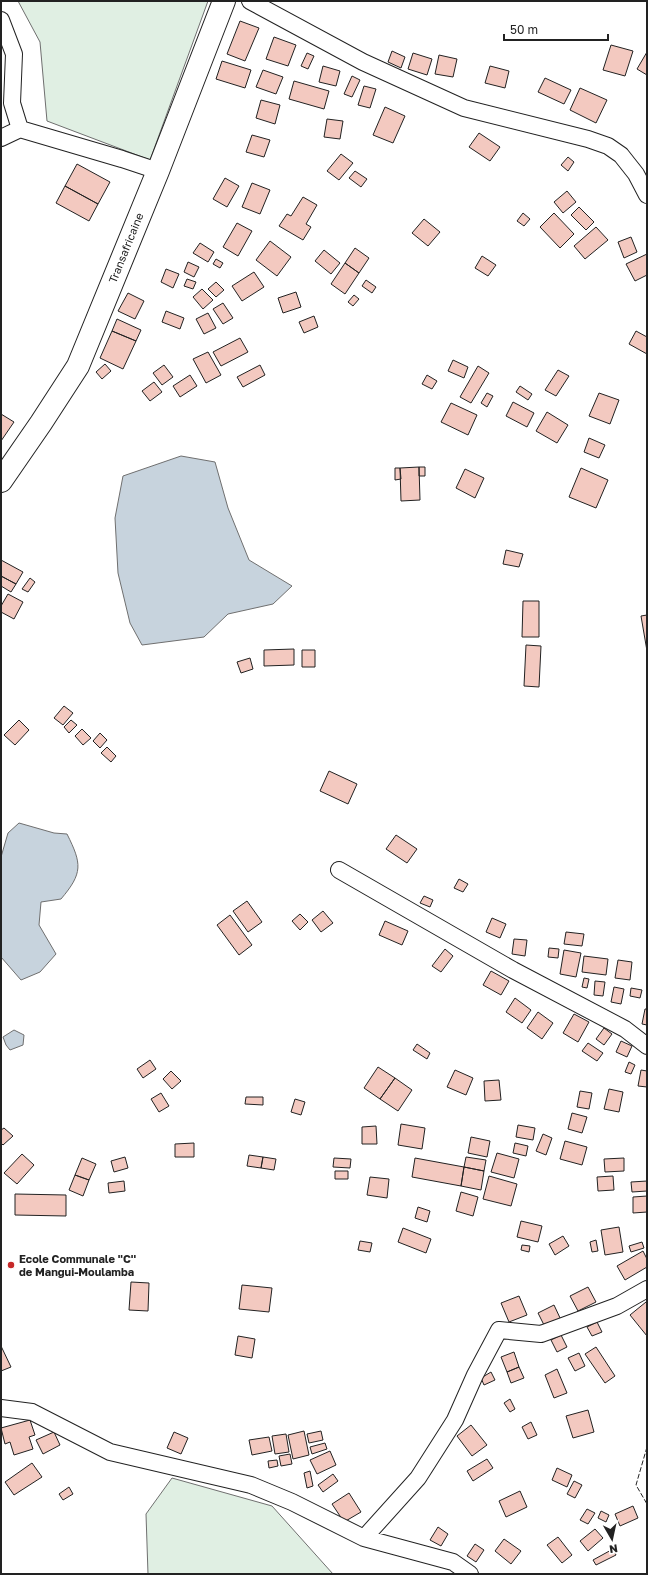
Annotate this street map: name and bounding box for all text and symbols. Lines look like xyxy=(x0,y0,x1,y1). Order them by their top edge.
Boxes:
scale bar xyxy=(504,16,608,42)
text: 50 m xyxy=(510,22,538,37)
street label: Transafricaine xyxy=(106,211,146,285)
place label: Ecole Communale ''C'' de Mangui-Moulamba xyxy=(19,1252,136,1278)
marker: Ecole Communale ''C'' de Mangui-Moulamba xyxy=(6,1260,16,1270)
north arrow xyxy=(592,1519,632,1559)
text: N xyxy=(608,1542,619,1556)

